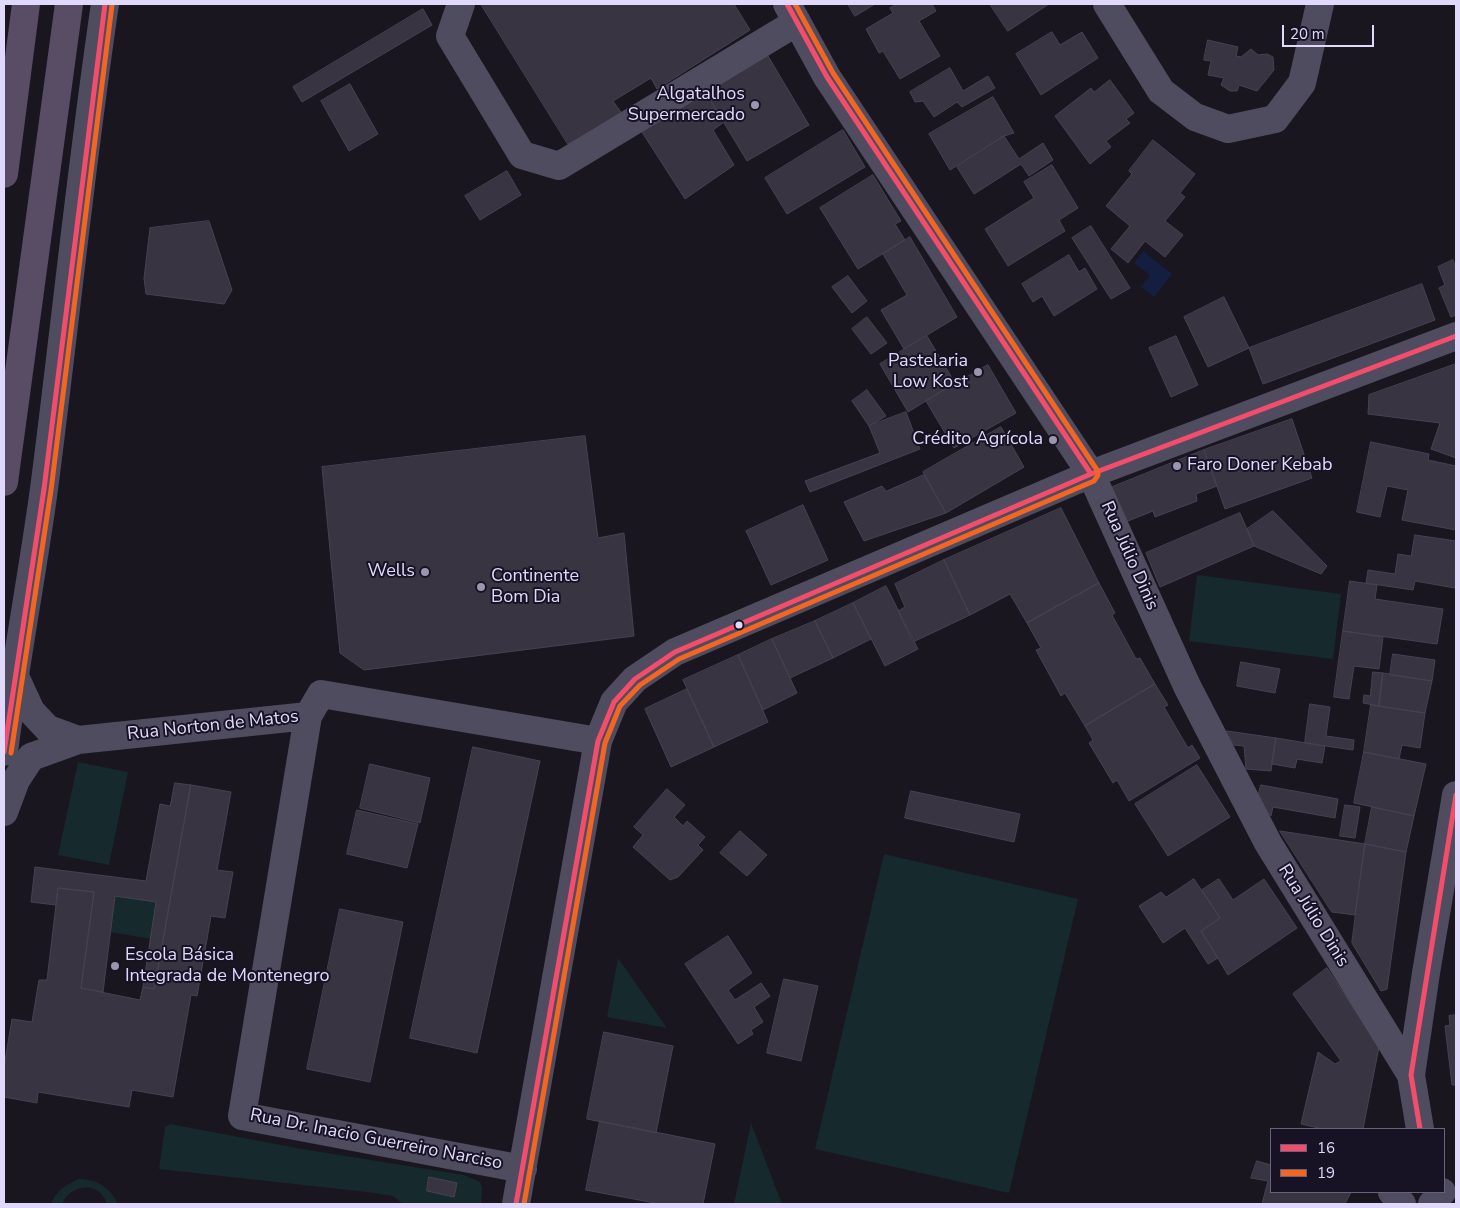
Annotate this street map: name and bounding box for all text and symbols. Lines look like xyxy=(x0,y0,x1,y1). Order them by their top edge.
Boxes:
scale bar xyxy=(1285,15,1378,47)
text: 20 m xyxy=(1290,24,1325,44)
place label: Algatalhos Supermercado xyxy=(628,84,745,126)
marker: Algatalhos Supermercado xyxy=(749,99,761,111)
place label: Pastelaria Low Kost xyxy=(888,351,968,394)
marker: Pastelaria Low Kost xyxy=(972,366,984,378)
place label: Crédito Agrícola xyxy=(912,429,1043,451)
marker: Crédito Agrícola xyxy=(1047,434,1059,446)
place label: Faro Doner Kebab xyxy=(1187,455,1332,477)
marker: Faro Doner Kebab xyxy=(1171,460,1183,472)
street label: Rua Júlio Dinis xyxy=(1095,498,1163,614)
place label: Wells xyxy=(367,561,415,583)
marker: Wells xyxy=(419,566,431,578)
place label: Continente Bom Dia xyxy=(491,566,579,608)
marker: Continente Bom Dia xyxy=(475,581,487,593)
unlabelled marker xyxy=(734,620,744,630)
street label: Rua Norton de Matos xyxy=(126,706,300,746)
street label: Rua Júlio Dinis xyxy=(1273,861,1353,971)
place label: Escola Básica Integrada de Montenegro xyxy=(125,945,330,988)
marker: Escola Básica Integrada de Montenegro xyxy=(109,960,121,972)
street label: Rua Dr. Inacio Guerreiro Narciso xyxy=(248,1105,504,1175)
legend xyxy=(1270,1128,1445,1193)
text: 16 xyxy=(1317,1138,1335,1158)
text: 19 xyxy=(1317,1163,1335,1183)

